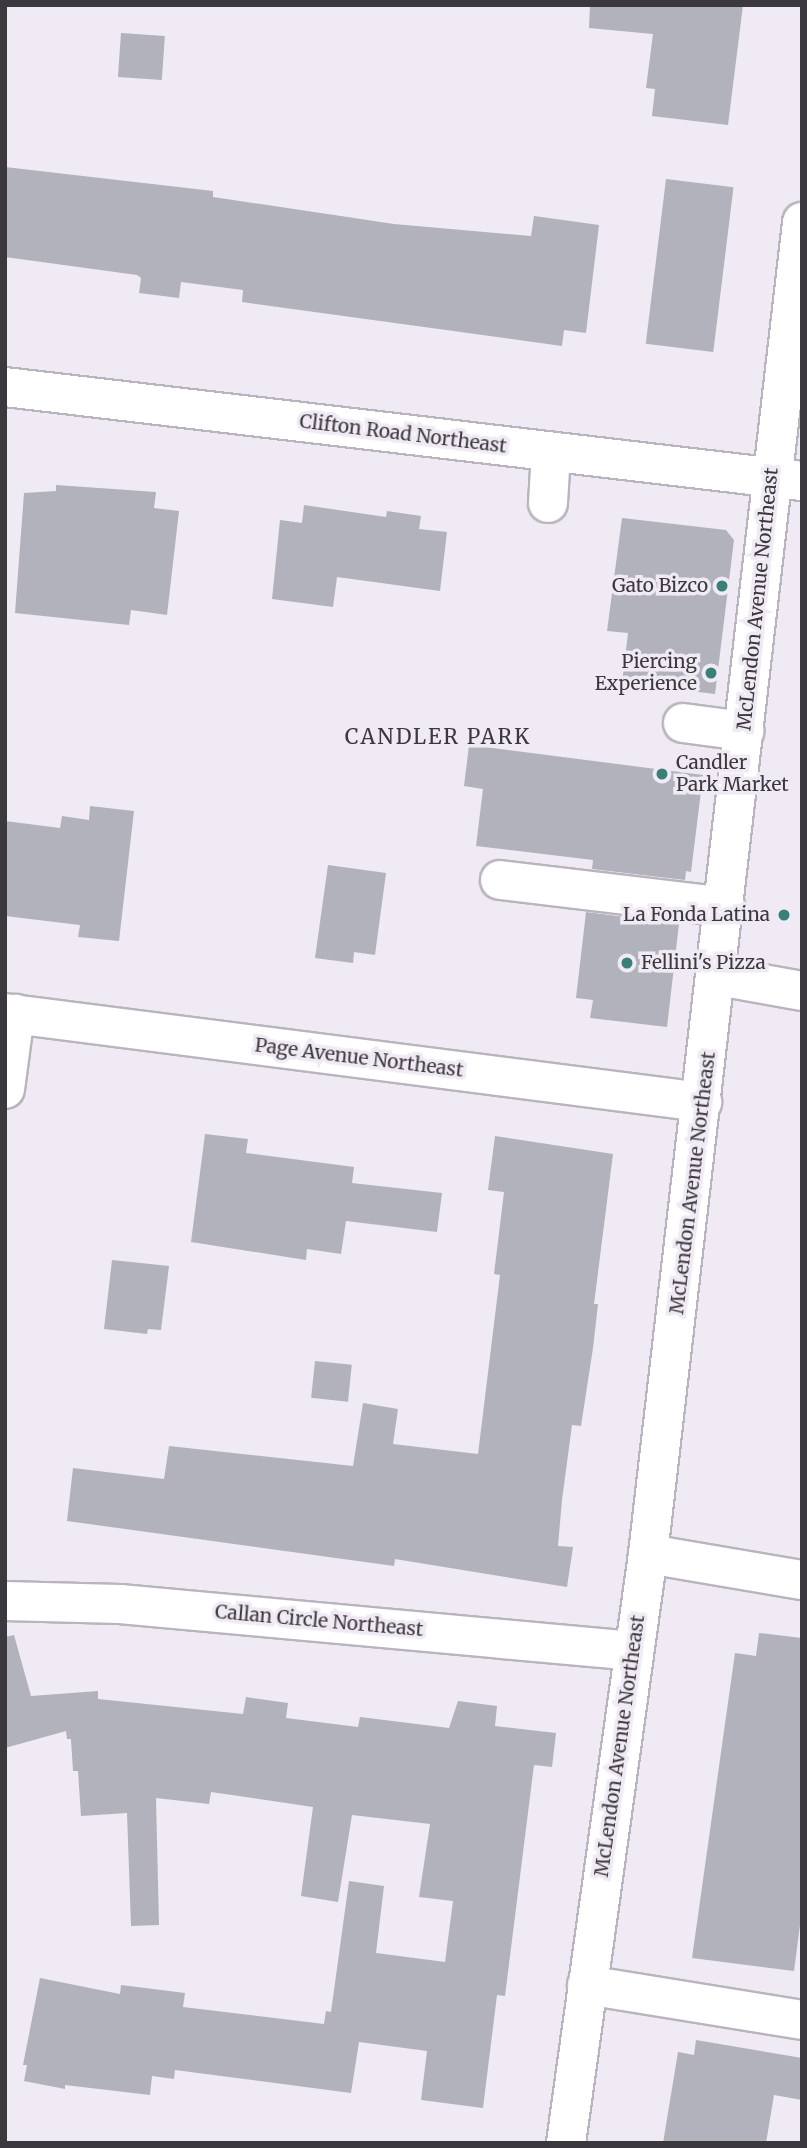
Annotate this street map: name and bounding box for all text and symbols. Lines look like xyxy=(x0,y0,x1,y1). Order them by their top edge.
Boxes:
street label: Clifton Road Northeast xyxy=(298,410,508,458)
street label: McLendon Avenue Northeast xyxy=(733,466,783,732)
place label: Gato Bizco xyxy=(612,575,708,597)
marker: Gato Bizco xyxy=(714,578,730,594)
place label: Piercing Experience xyxy=(595,651,697,695)
marker: Piercing Experience xyxy=(703,665,719,681)
district label: CANDLER PARK xyxy=(346,724,530,750)
place label: Candler Park Market xyxy=(676,752,789,796)
marker: Candler Park Market xyxy=(654,766,670,782)
place label: La Fonda Latina xyxy=(623,904,770,926)
marker: La Fonda Latina xyxy=(776,907,792,923)
place label: Fellini's Pizza xyxy=(641,952,766,974)
marker: Fellini's Pizza xyxy=(619,955,635,971)
street label: Page Avenue Northeast xyxy=(253,1034,465,1082)
street label: McLendon Avenue Northeast xyxy=(666,1051,720,1315)
street label: Callan Circle Northeast xyxy=(214,1601,424,1641)
street label: McLendon Avenue Northeast xyxy=(590,1614,650,1878)

